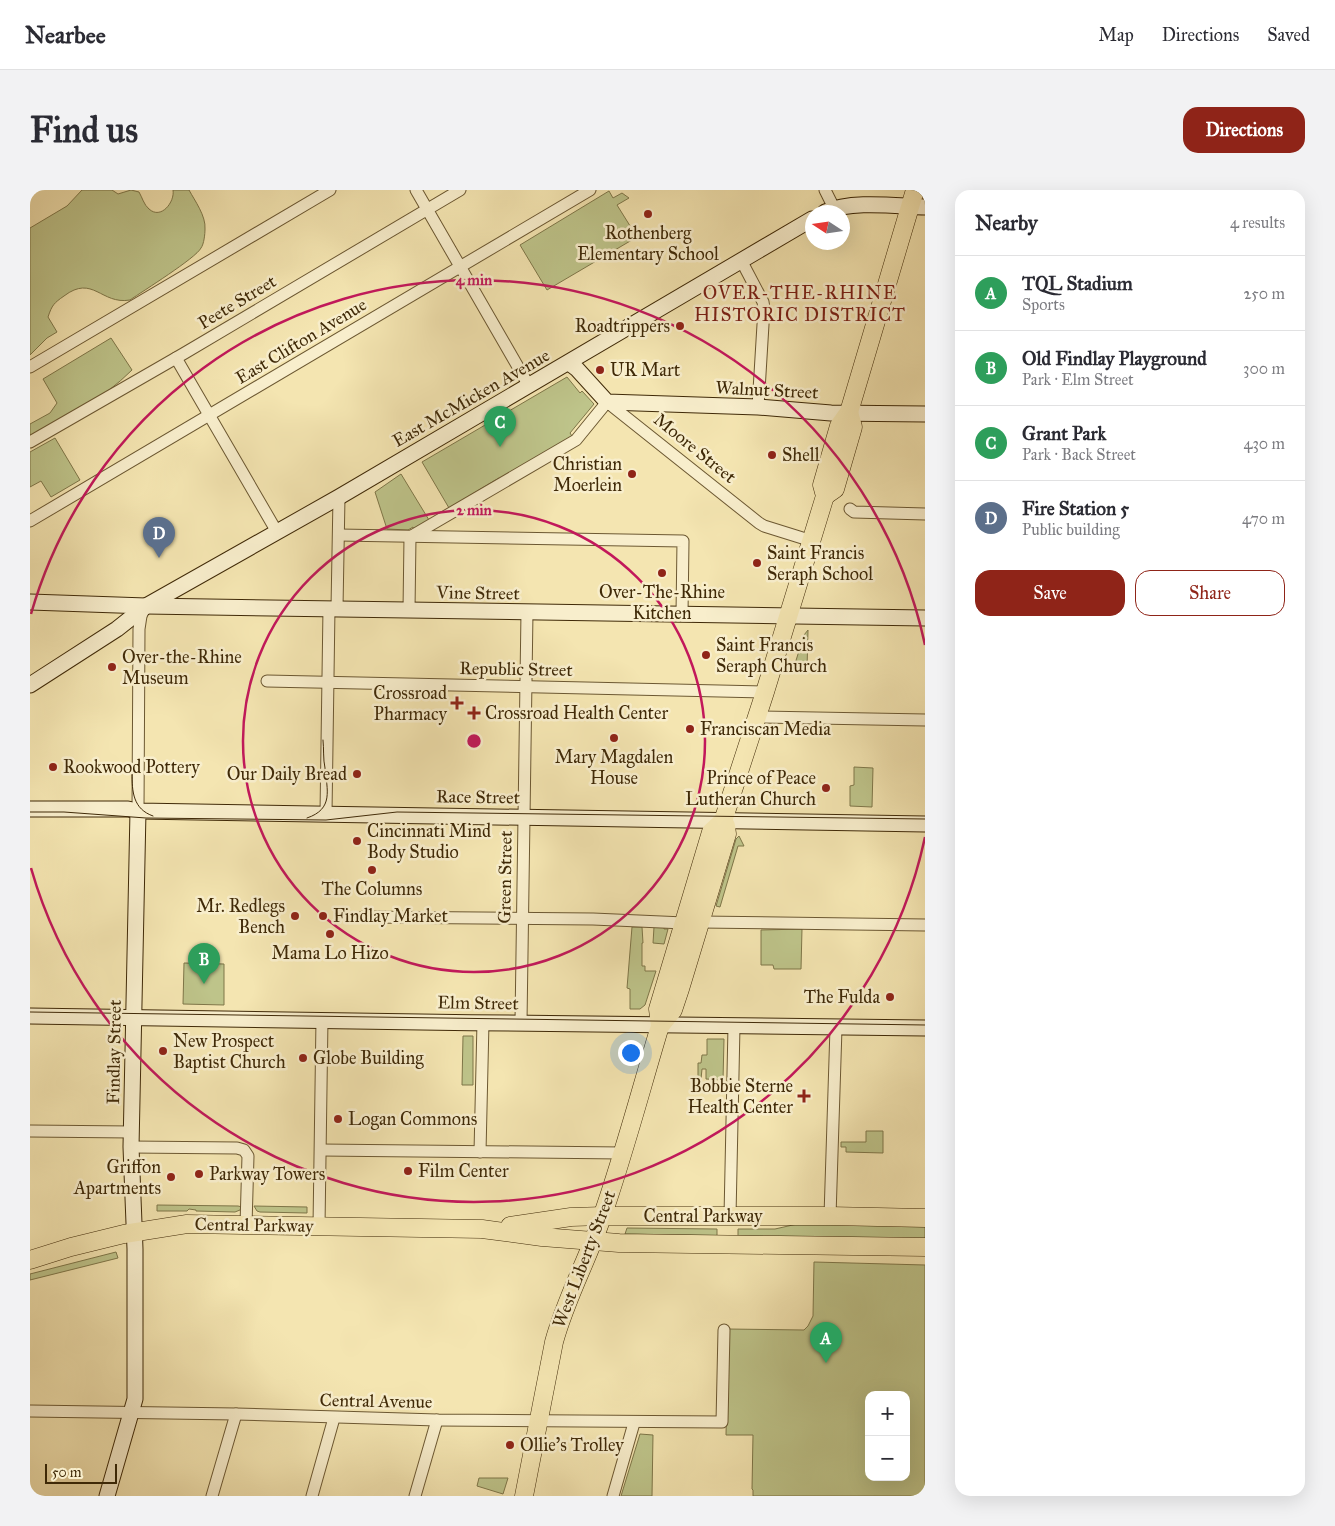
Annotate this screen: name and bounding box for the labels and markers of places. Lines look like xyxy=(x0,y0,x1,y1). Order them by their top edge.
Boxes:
marker: Rothenberg Elementary School xyxy=(642,208,654,220)
place label: Rothenberg Elementary School xyxy=(577,222,719,265)
place label: Roadtrippers xyxy=(575,315,670,337)
marker: Roadtrippers xyxy=(674,320,686,332)
place label: UR Mart xyxy=(610,359,681,381)
marker: UR Mart xyxy=(594,364,606,376)
pin: C xyxy=(484,406,516,447)
place label: Shell xyxy=(782,444,820,466)
marker: Shell xyxy=(766,449,778,461)
place label: Christian Moerlein xyxy=(553,453,622,496)
marker: Christian Moerlein xyxy=(626,468,638,480)
pin: D xyxy=(143,517,175,558)
place label: Saint Francis Seraph School xyxy=(767,542,873,585)
marker: Saint Francis Seraph School xyxy=(751,557,763,569)
marker: Over-The-Rhine Kitchen xyxy=(656,567,668,579)
place label: Over-The-Rhine Kitchen xyxy=(599,581,725,624)
place label: Saint Francis Seraph Church xyxy=(716,634,827,677)
place label: Over-the-Rhine Museum xyxy=(122,646,242,689)
marker: Saint Francis Seraph Church xyxy=(700,649,712,661)
marker: Over-the-Rhine Museum xyxy=(106,661,118,673)
place label: Crossroad Pharmacy xyxy=(373,682,448,725)
marker: Crossroad Pharmacy xyxy=(451,697,463,709)
place label: Crossroad Health Center xyxy=(485,702,668,724)
marker: Crossroad Health Center xyxy=(467,706,481,720)
place label: Franciscan Media xyxy=(700,718,831,740)
marker: Franciscan Media xyxy=(684,723,696,735)
centre of rings xyxy=(465,732,483,750)
marker: Mary Magdalen House xyxy=(608,732,620,744)
place label: Mary Magdalen House xyxy=(555,746,673,789)
place label: Rookwood Pottery xyxy=(63,756,200,778)
marker: Rookwood Pottery xyxy=(47,761,59,773)
place label: Our Daily Bread xyxy=(227,763,347,785)
place label: Prince of Peace Lutheran Church xyxy=(685,767,816,810)
marker: Our Daily Bread xyxy=(351,768,363,780)
marker: Prince of Peace Lutheran Church xyxy=(820,782,832,794)
place label: Cincinnati Mind Body Studio xyxy=(367,820,491,863)
marker: Cincinnati Mind Body Studio xyxy=(351,835,363,847)
marker: The Columns xyxy=(366,864,378,876)
place label: The Columns xyxy=(322,878,422,900)
place label: Mr. Redlegs Bench xyxy=(196,895,285,938)
place label: Findlay Market xyxy=(333,905,449,927)
marker: Mr. Redlegs Bench xyxy=(289,910,301,922)
marker: Findlay Market xyxy=(317,910,329,922)
marker: Mama Lo Hizo xyxy=(324,928,336,940)
place label: Mama Lo Hizo xyxy=(271,942,389,964)
pin: B xyxy=(188,943,220,984)
place label: The Fulda xyxy=(804,986,880,1008)
marker: The Fulda xyxy=(884,991,896,1003)
place label: New Prospect Baptist Church xyxy=(173,1030,286,1073)
marker: New Prospect Baptist Church xyxy=(157,1045,169,1057)
place label: Globe Building xyxy=(313,1047,424,1070)
marker: Globe Building xyxy=(297,1052,309,1064)
place label: Bobbie Sterne Health Center xyxy=(687,1075,793,1118)
marker: Bobbie Sterne Health Center xyxy=(797,1089,811,1103)
place label: Logan Commons xyxy=(348,1108,477,1131)
marker: Logan Commons xyxy=(332,1113,344,1125)
place label: Griffon Apartments xyxy=(73,1156,161,1199)
place label: Film Center xyxy=(418,1160,509,1182)
place label: Parkway Towers xyxy=(209,1163,325,1185)
marker: Film Center xyxy=(402,1165,414,1177)
marker: Parkway Towers xyxy=(193,1168,205,1180)
marker: Griffon Apartments xyxy=(165,1171,177,1183)
pin: A xyxy=(810,1322,842,1363)
place label: Ollie's Trolley xyxy=(520,1434,624,1456)
marker: Ollie's Trolley xyxy=(504,1439,516,1451)

